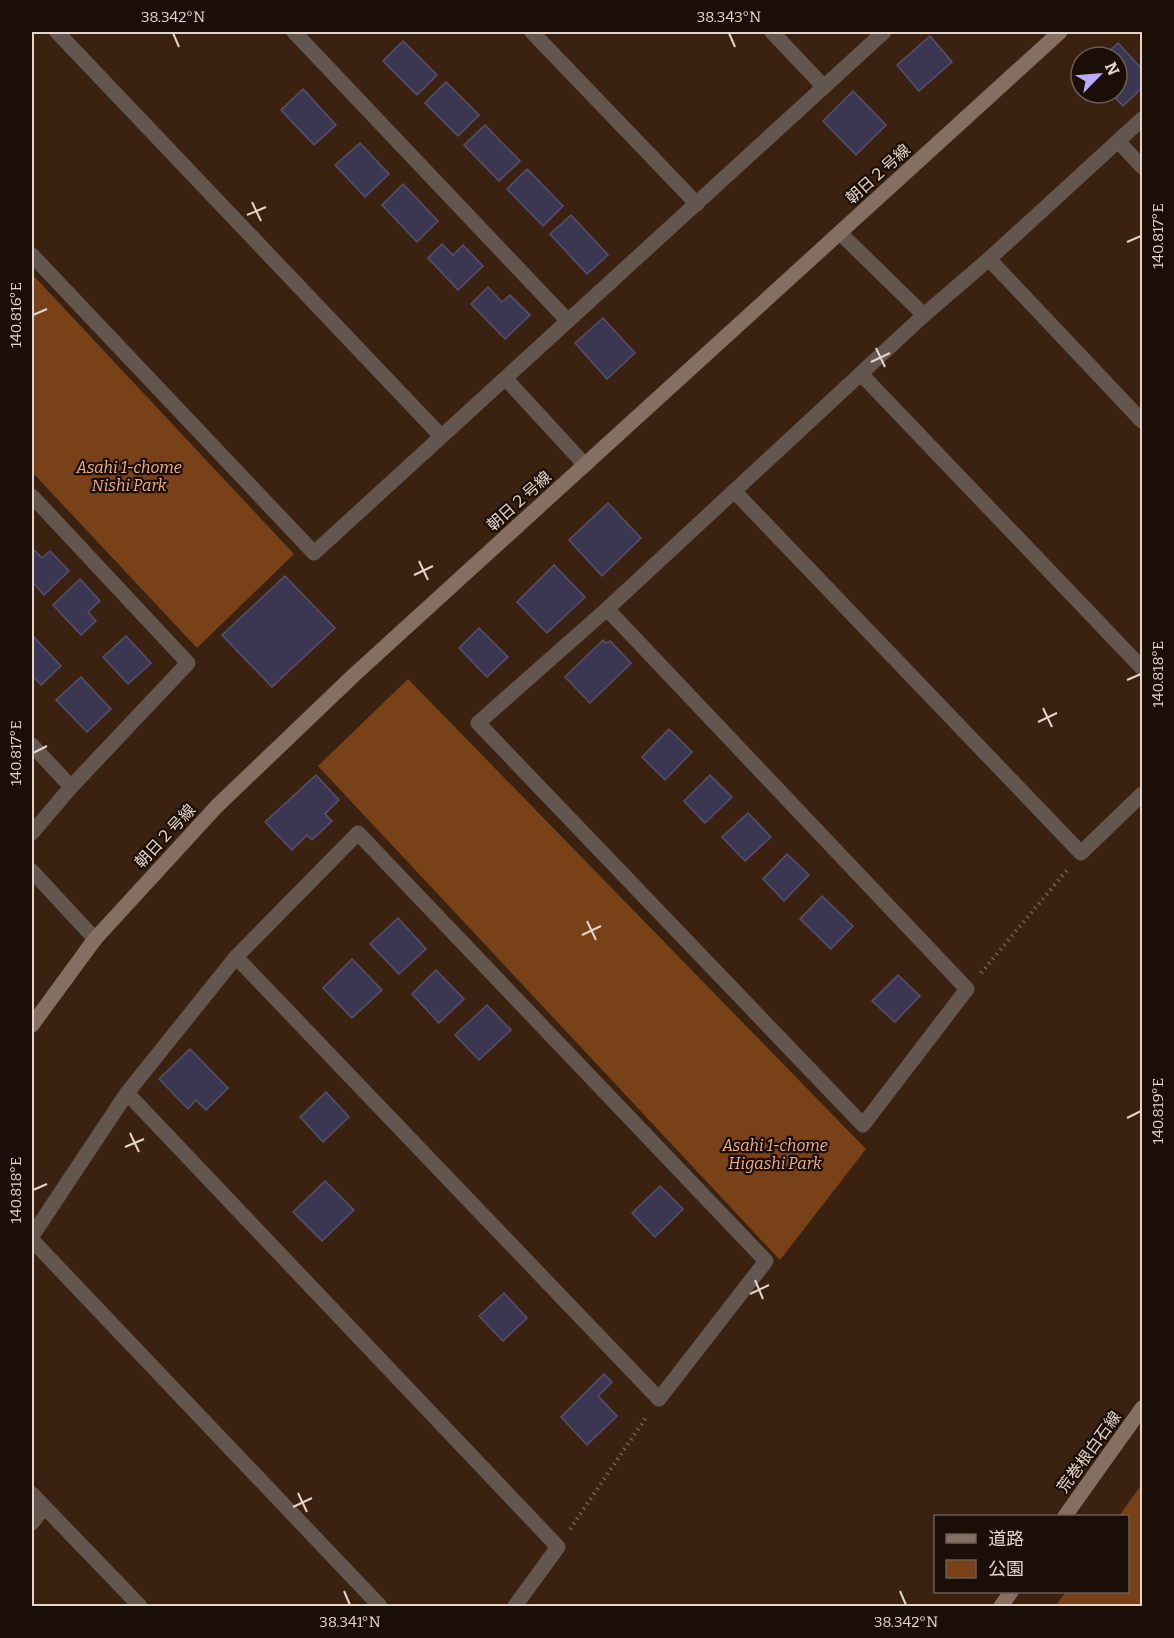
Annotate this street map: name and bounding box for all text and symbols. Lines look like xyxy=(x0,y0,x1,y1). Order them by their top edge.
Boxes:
text: 38.342°N xyxy=(141,8,205,26)
text: 38.343°N xyxy=(697,8,761,26)
north arrow xyxy=(1069,45,1129,105)
text: N xyxy=(1101,59,1123,78)
street label: 朝日２号線 xyxy=(842,140,914,208)
text: 140.817°E xyxy=(1149,203,1167,269)
text: 140.816°E xyxy=(7,282,25,348)
park label: Asahi 1-chome Nishi Park xyxy=(75,458,182,495)
street label: 朝日２号線 xyxy=(483,467,555,535)
text: 140.818°E xyxy=(1149,641,1167,707)
text: 140.817°E xyxy=(7,720,25,786)
street label: 朝日２号線 xyxy=(131,800,199,872)
text: 140.819°E xyxy=(1149,1078,1167,1144)
park label: Asahi 1-chome Higashi Park xyxy=(721,1136,828,1173)
text: 140.818°E xyxy=(7,1157,25,1223)
street label: 荒巻根白石線 xyxy=(1053,1408,1125,1496)
legend xyxy=(934,1515,1129,1593)
text: 道路 xyxy=(988,1528,1024,1550)
text: 公園 xyxy=(988,1558,1024,1580)
text: 38.341°N xyxy=(319,1613,381,1631)
text: 38.342°N xyxy=(874,1613,938,1631)

